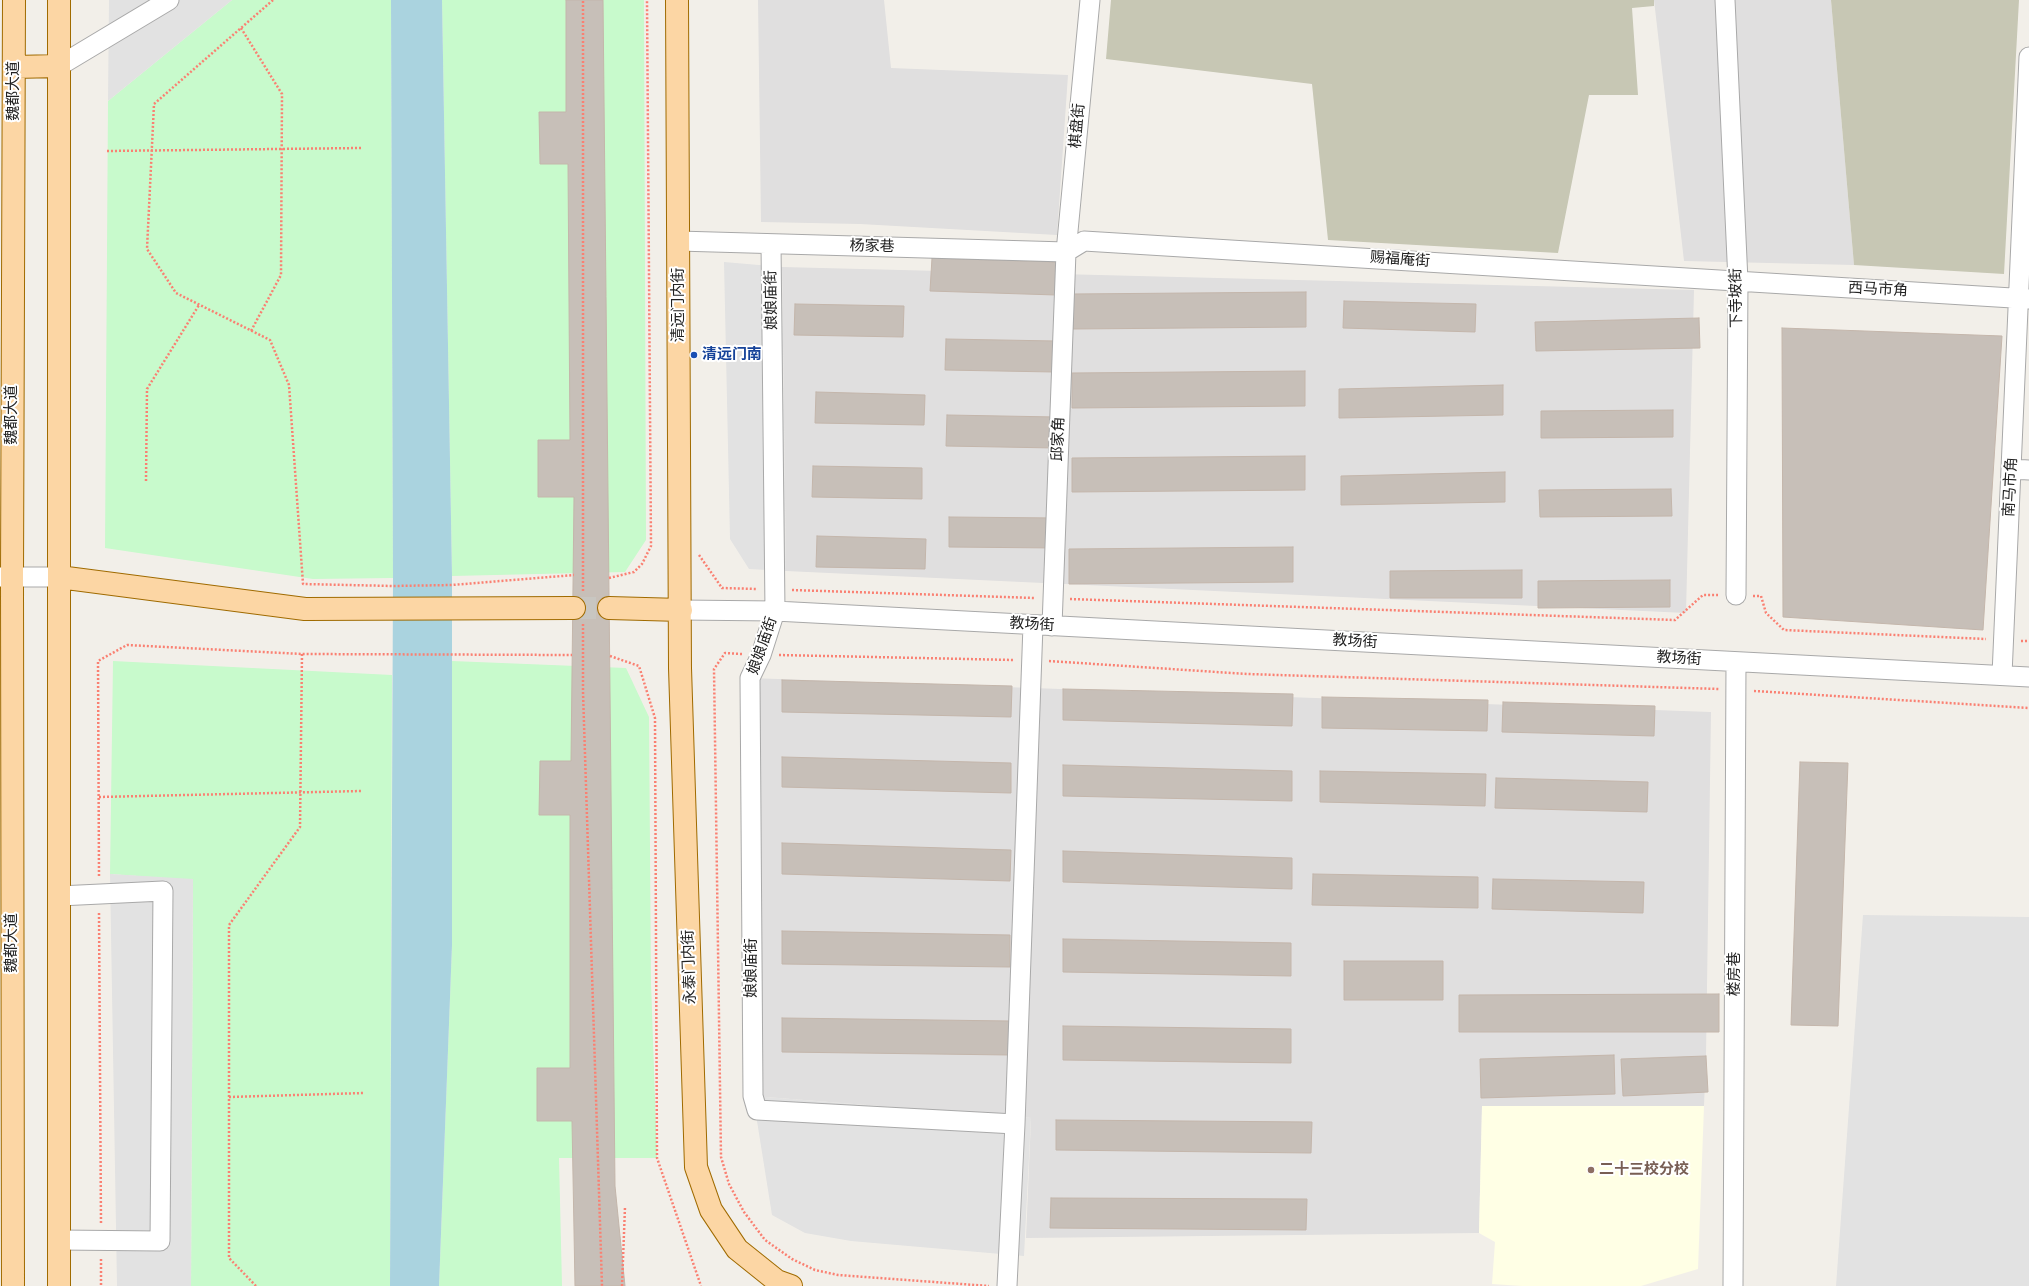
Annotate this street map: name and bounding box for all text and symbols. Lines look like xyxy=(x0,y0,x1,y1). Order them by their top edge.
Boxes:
street label: 魏都大道 xyxy=(5,61,23,121)
street label: 棋盘街 xyxy=(1067,103,1089,149)
street label: 杨家巷 xyxy=(849,238,895,256)
street label: 赐福庵街 xyxy=(1369,249,1431,271)
street label: 清远门内街 xyxy=(670,268,688,342)
street label: 下寺坡街 xyxy=(1727,268,1747,328)
street label: 娘娘庙街 xyxy=(762,270,782,330)
street label: 西马市角 xyxy=(1848,279,1908,301)
place label: 清远门南 xyxy=(702,346,762,364)
marker: 清远门南 xyxy=(689,350,699,360)
street label: 魏都大道 xyxy=(3,385,21,445)
street label: 邱家角 xyxy=(1049,416,1069,462)
street label: 南马市角 xyxy=(2000,457,2022,517)
street label: 娘娘庙街 xyxy=(745,615,781,677)
street label: 教场街 xyxy=(1009,615,1055,635)
street label: 教场街 xyxy=(1332,632,1378,652)
street label: 教场街 xyxy=(1656,649,1702,669)
street label: 魏都大道 xyxy=(3,913,21,973)
street label: 永泰门内街 xyxy=(680,929,700,1005)
street label: 娘娘庙街 xyxy=(743,938,761,998)
street label: 楼房巷 xyxy=(1726,952,1744,996)
place label: 二十三校分校 xyxy=(1599,1161,1689,1179)
marker: 二十三校分校 xyxy=(1586,1165,1596,1175)

